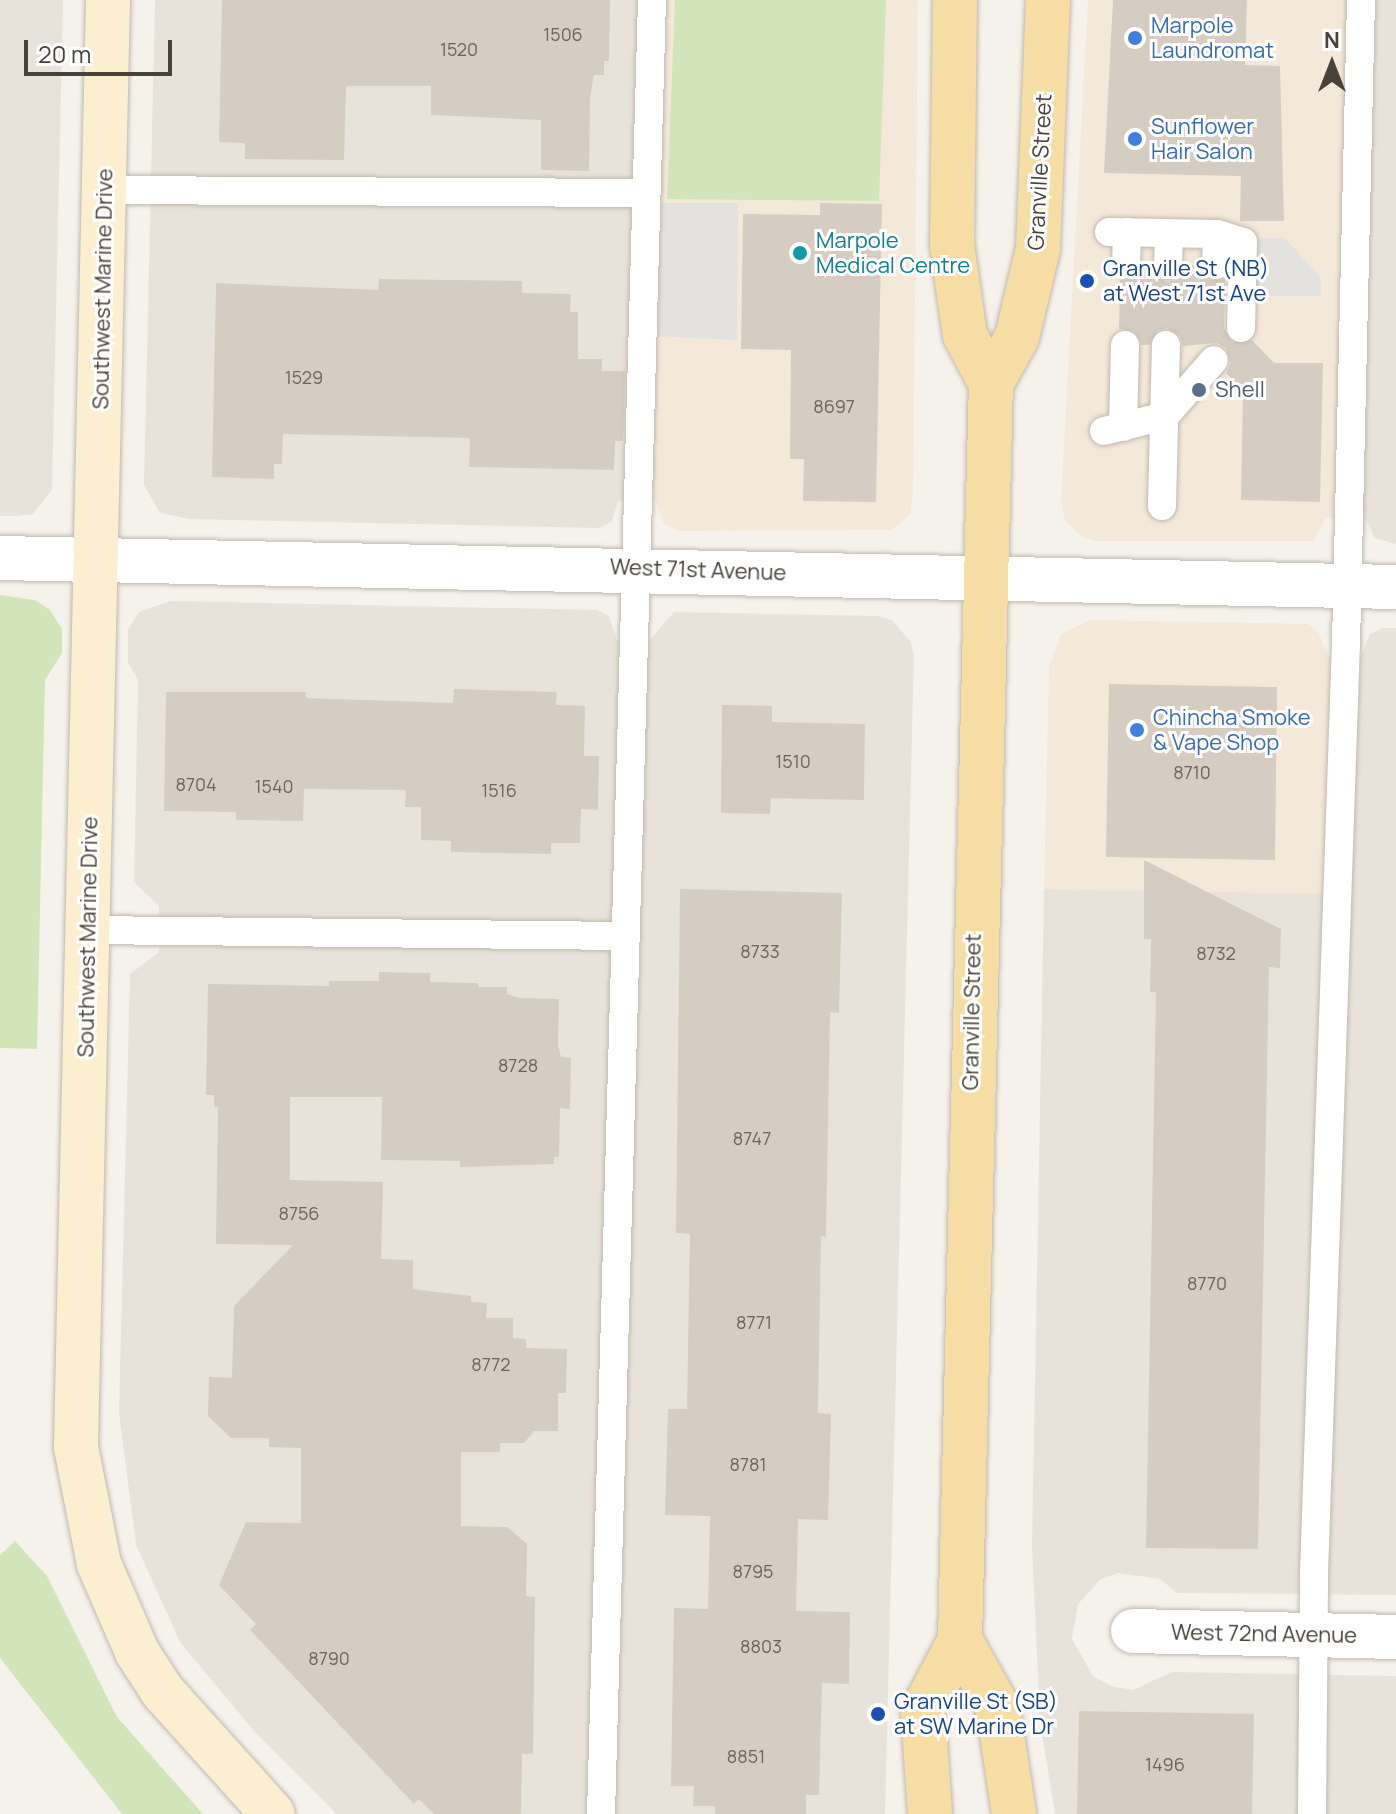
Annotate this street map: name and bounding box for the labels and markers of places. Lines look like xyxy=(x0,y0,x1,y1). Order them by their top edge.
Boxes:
place label: Marpole Laundromat xyxy=(1151,12,1274,64)
marker: Marpole Laundromat xyxy=(1126,29,1144,47)
place label: Sunflower Hair Salon xyxy=(1151,113,1254,164)
marker: Sunflower Hair Salon xyxy=(1126,130,1144,148)
place label: Marpole Medical Centre xyxy=(816,227,970,278)
marker: Marpole Medical Centre xyxy=(791,244,809,262)
place label: Granville St (NB) at West 71st Ave xyxy=(1103,255,1269,306)
marker: Granville St (NB) at West 71st Ave xyxy=(1078,272,1096,290)
place label: Shell xyxy=(1215,377,1265,403)
marker: Shell xyxy=(1190,381,1208,399)
place label: Chincha Smoke & Vape Shop xyxy=(1153,704,1311,756)
marker: Chincha Smoke & Vape Shop xyxy=(1128,721,1146,739)
place label: Granville St (SB) at SW Marine Dr xyxy=(894,1688,1058,1740)
marker: Granville St (SB) at SW Marine Dr xyxy=(869,1705,887,1723)

